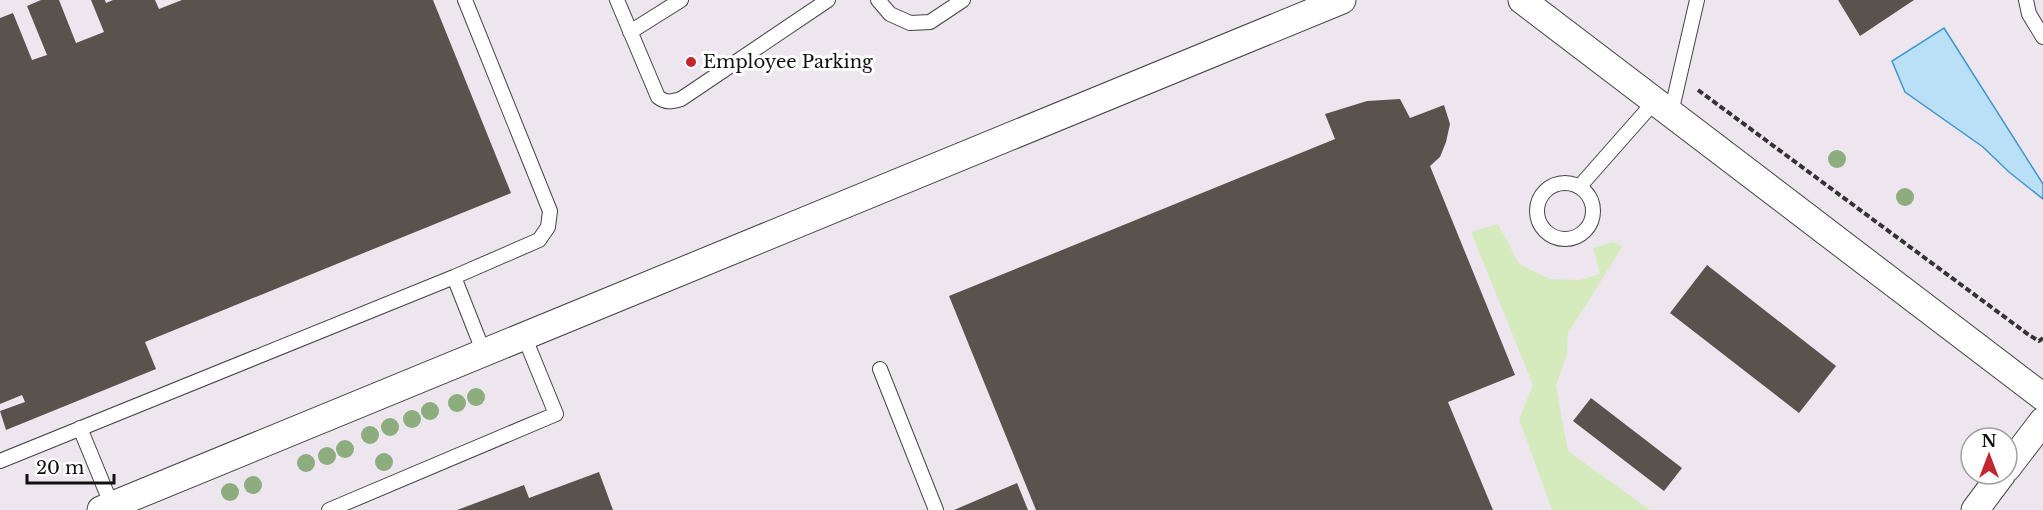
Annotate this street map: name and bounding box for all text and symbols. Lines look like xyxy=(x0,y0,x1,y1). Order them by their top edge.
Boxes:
place label: Employee Parking xyxy=(703,51,873,73)
marker: Employee Parking xyxy=(684,55,698,69)
north arrow xyxy=(1959,426,2019,486)
text: N xyxy=(1981,431,1997,451)
scale bar xyxy=(27,447,114,485)
text: 20 m xyxy=(36,457,84,479)

